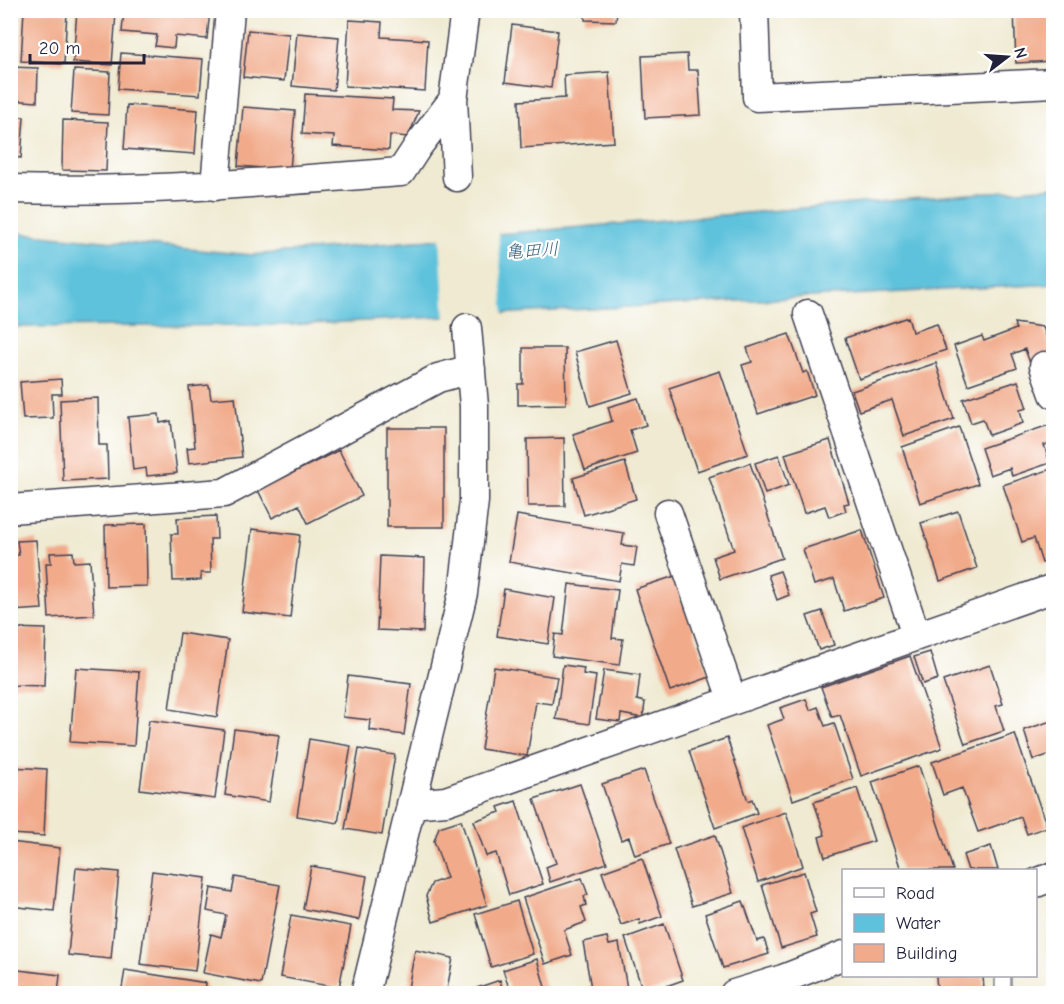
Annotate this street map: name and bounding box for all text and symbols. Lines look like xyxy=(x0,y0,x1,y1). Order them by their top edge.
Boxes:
scale bar xyxy=(30,27,144,65)
north arrow xyxy=(977,27,1037,87)
text: 20 m xyxy=(39,38,80,59)
text: N xyxy=(1010,45,1031,61)
water label: 亀田川 xyxy=(504,239,560,263)
legend xyxy=(842,869,1037,977)
text: Road xyxy=(896,883,935,904)
text: Water xyxy=(896,913,941,934)
text: Building xyxy=(896,943,958,964)

